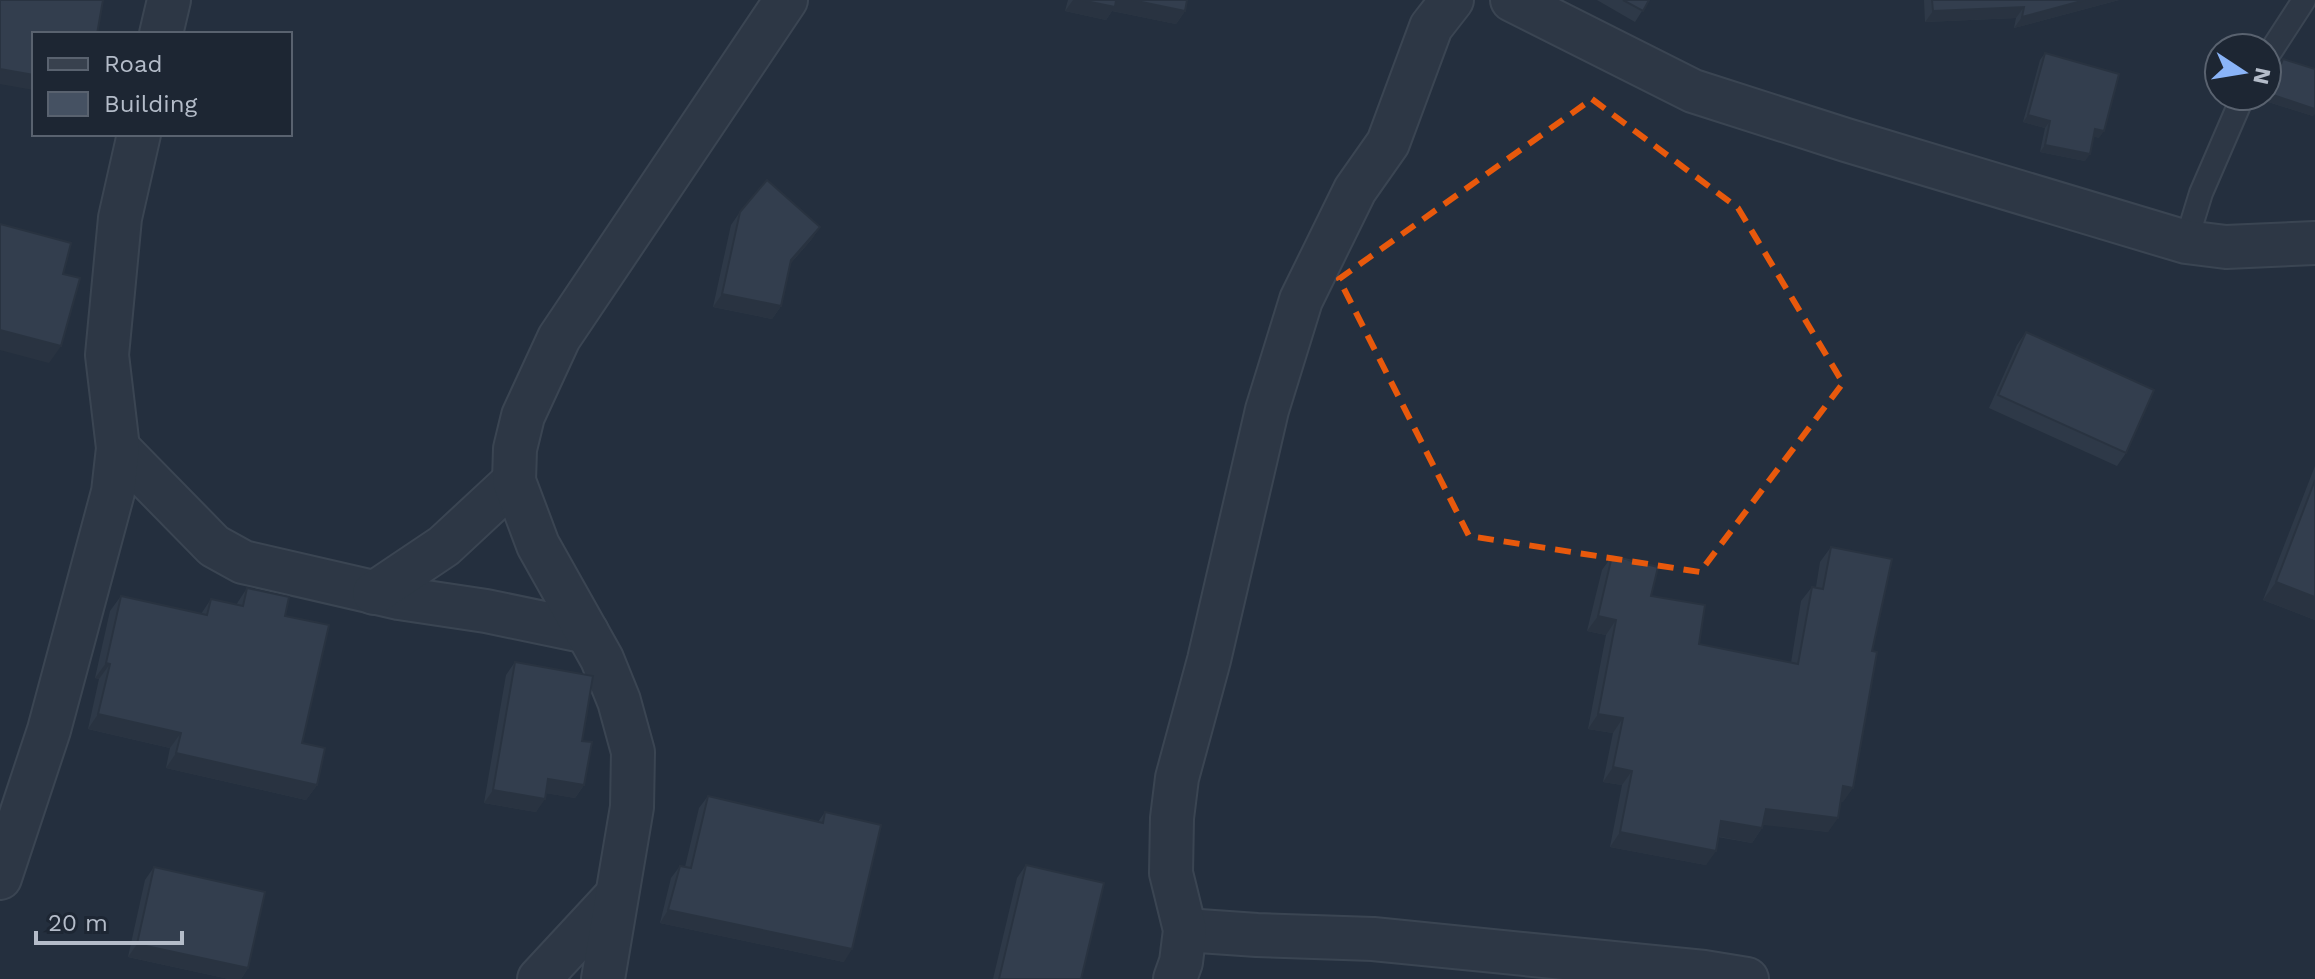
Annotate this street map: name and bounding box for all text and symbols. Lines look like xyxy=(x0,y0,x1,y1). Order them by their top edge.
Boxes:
legend xyxy=(32,32,292,136)
north arrow xyxy=(2203,32,2283,112)
text: Road xyxy=(104,50,163,78)
text: N xyxy=(2248,65,2276,87)
text: Building xyxy=(104,90,197,118)
scale bar xyxy=(36,895,182,945)
text: 20 m xyxy=(48,909,108,937)

